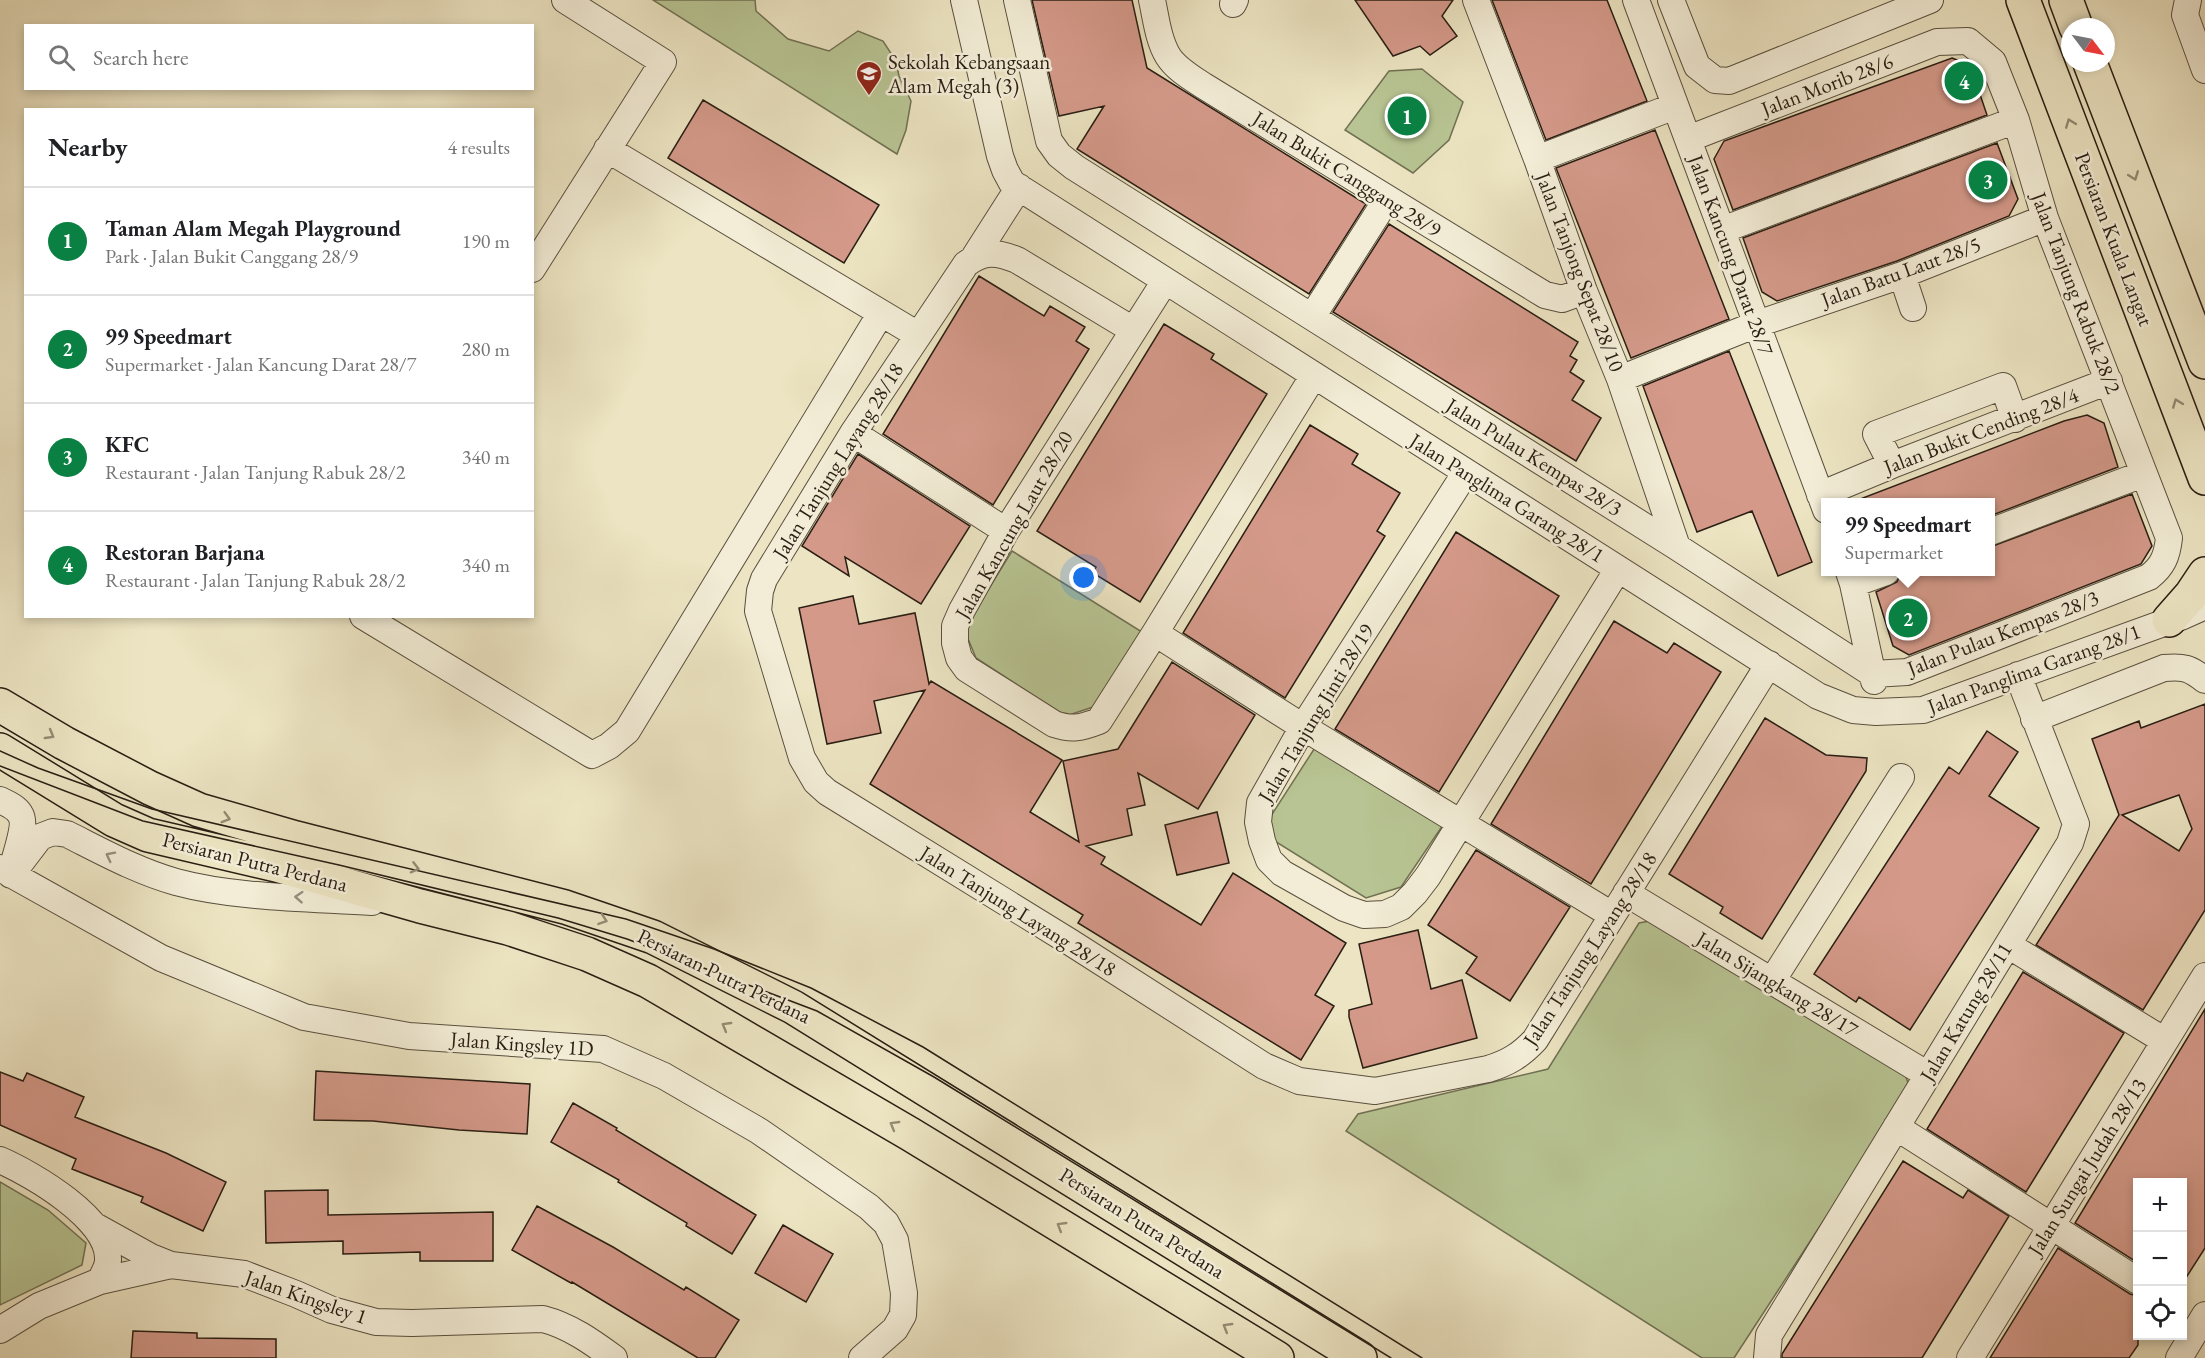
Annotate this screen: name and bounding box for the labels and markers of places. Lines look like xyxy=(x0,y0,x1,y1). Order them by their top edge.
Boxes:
place label: Sekolah Kebangsaan Alam Megah (3) xyxy=(887,48,1050,99)
pin: 4 xyxy=(1944,58,1984,104)
school or university icon: Sekolah Kebangsaan Alam Megah (3) xyxy=(854,59,884,97)
pin: 1 xyxy=(1388,94,1426,138)
pin: 3 xyxy=(1968,158,2008,202)
pin: 2 xyxy=(1888,596,1928,640)

